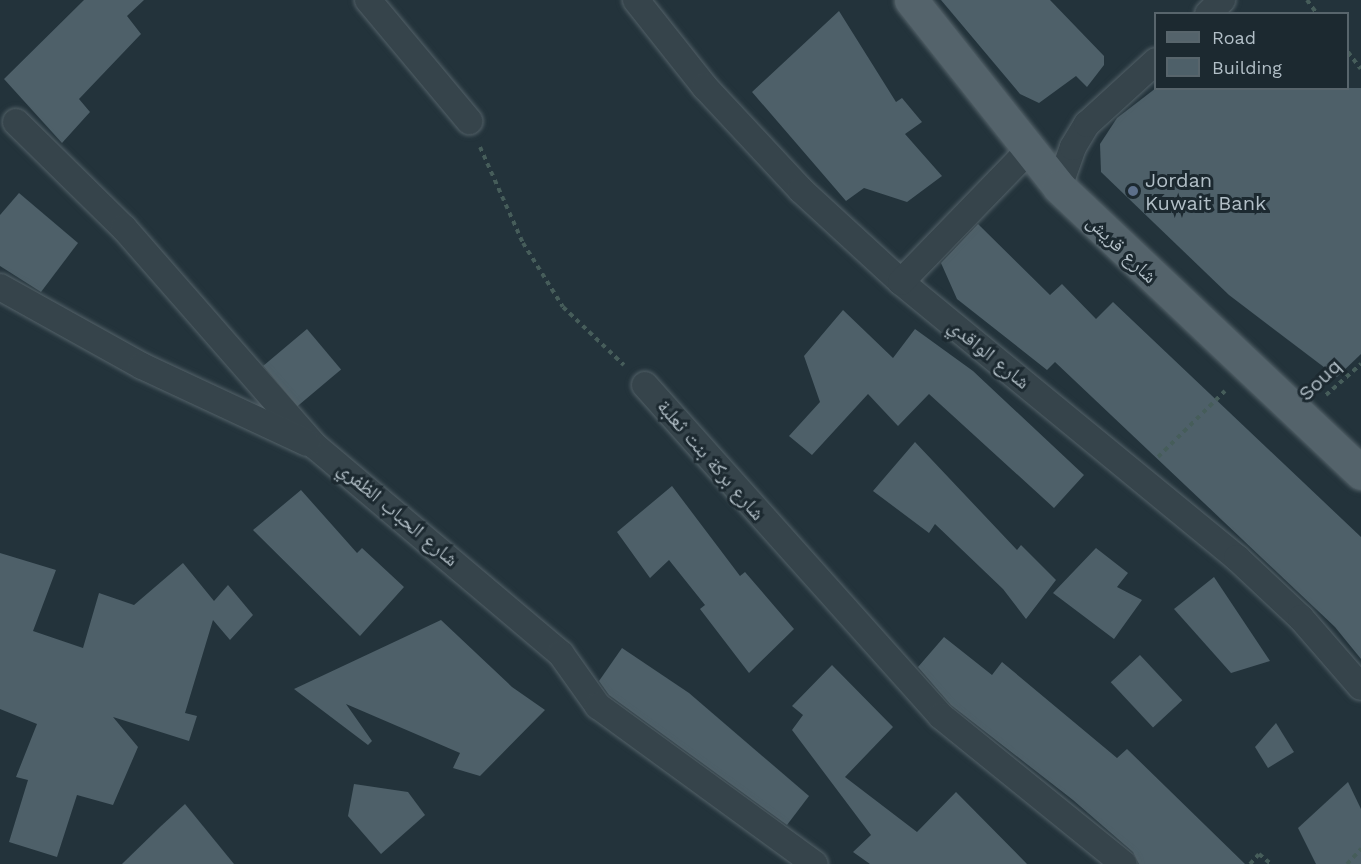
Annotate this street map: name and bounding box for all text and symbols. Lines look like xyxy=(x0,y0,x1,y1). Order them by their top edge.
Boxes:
legend xyxy=(1154,12,1349,90)
text: Road xyxy=(1212,27,1256,48)
text: Building xyxy=(1212,57,1282,78)
place label: Jordan Kuwait Bank xyxy=(1145,168,1266,215)
marker: Jordan Kuwait Bank xyxy=(1126,184,1140,198)
street label: شارع قريش xyxy=(1082,210,1162,288)
street label: شارع الواقدي xyxy=(943,314,1035,394)
street label: Souq xyxy=(1294,354,1346,406)
street label: شارع بركة بنت ثعلبة xyxy=(652,395,770,525)
street label: شارع الحباب الظفري xyxy=(333,457,463,571)

